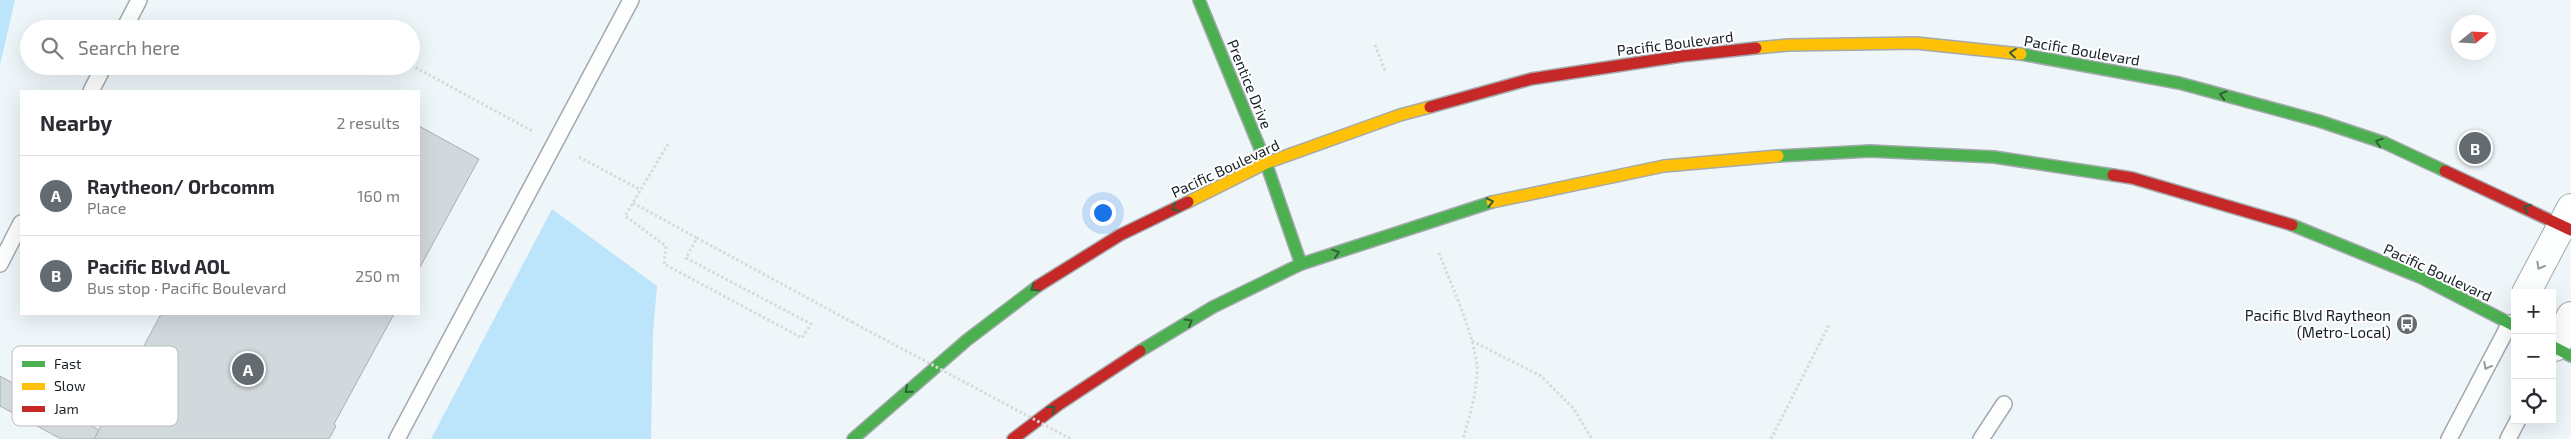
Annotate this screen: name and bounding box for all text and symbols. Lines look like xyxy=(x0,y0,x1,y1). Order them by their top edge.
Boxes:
north arrow xyxy=(2451,15,2496,60)
search box xyxy=(20,20,420,75)
street label: Pacific Boulevard xyxy=(1616,27,1734,59)
street label: Pacific Boulevard xyxy=(2023,31,2141,69)
icon: search xyxy=(38,34,66,62)
text: Search here xyxy=(78,36,180,59)
street label: Prentice Drive xyxy=(1224,37,1276,131)
one-way arrow xyxy=(2008,48,2016,59)
one-way arrow xyxy=(2220,91,2228,101)
text: Nearby xyxy=(40,110,112,135)
text: 2 results xyxy=(337,113,400,132)
pin: B xyxy=(2459,129,2491,167)
street label: Pacific Boulevard xyxy=(1168,135,1282,201)
one-way arrow xyxy=(2375,138,2384,148)
text: Raytheon/ Orbcomm xyxy=(87,175,275,198)
text: A xyxy=(51,186,61,205)
text: 160 m xyxy=(357,186,400,205)
one-way arrow xyxy=(1485,197,1494,208)
text: Place xyxy=(87,198,126,217)
your location xyxy=(1090,200,1116,226)
one-way arrow xyxy=(1171,202,1180,212)
one-way arrow xyxy=(2523,204,2532,214)
street label: Pacific Boulevard xyxy=(2381,239,2495,305)
one-way arrow xyxy=(1331,249,1339,259)
text: Pacific Blvd AOL xyxy=(87,255,230,278)
one-way arrow xyxy=(2536,261,2546,270)
text: B xyxy=(51,266,61,285)
text: 250 m xyxy=(355,266,400,285)
text: Bus stop · Pacific Boulevard xyxy=(87,278,286,297)
one-way arrow xyxy=(1031,282,1040,291)
map controls xyxy=(2511,289,2556,424)
button: + xyxy=(2511,289,2556,334)
place label: Pacific Blvd Raytheon (Metro-Local) xyxy=(2245,306,2391,341)
bus stop icon: Pacific Blvd Raytheon (Metro-Local) xyxy=(2395,312,2419,336)
one-way arrow xyxy=(1183,318,1192,328)
button: − xyxy=(2511,334,2556,379)
legend xyxy=(12,346,178,426)
pin: A xyxy=(232,350,264,388)
text: Fast xyxy=(54,355,81,372)
one-way arrow xyxy=(2483,361,2493,370)
text: Slow xyxy=(54,377,86,394)
button: locate xyxy=(2511,379,2556,424)
one-way arrow xyxy=(905,385,914,393)
text: Jam xyxy=(54,400,79,417)
one-way arrow xyxy=(1046,406,1056,415)

